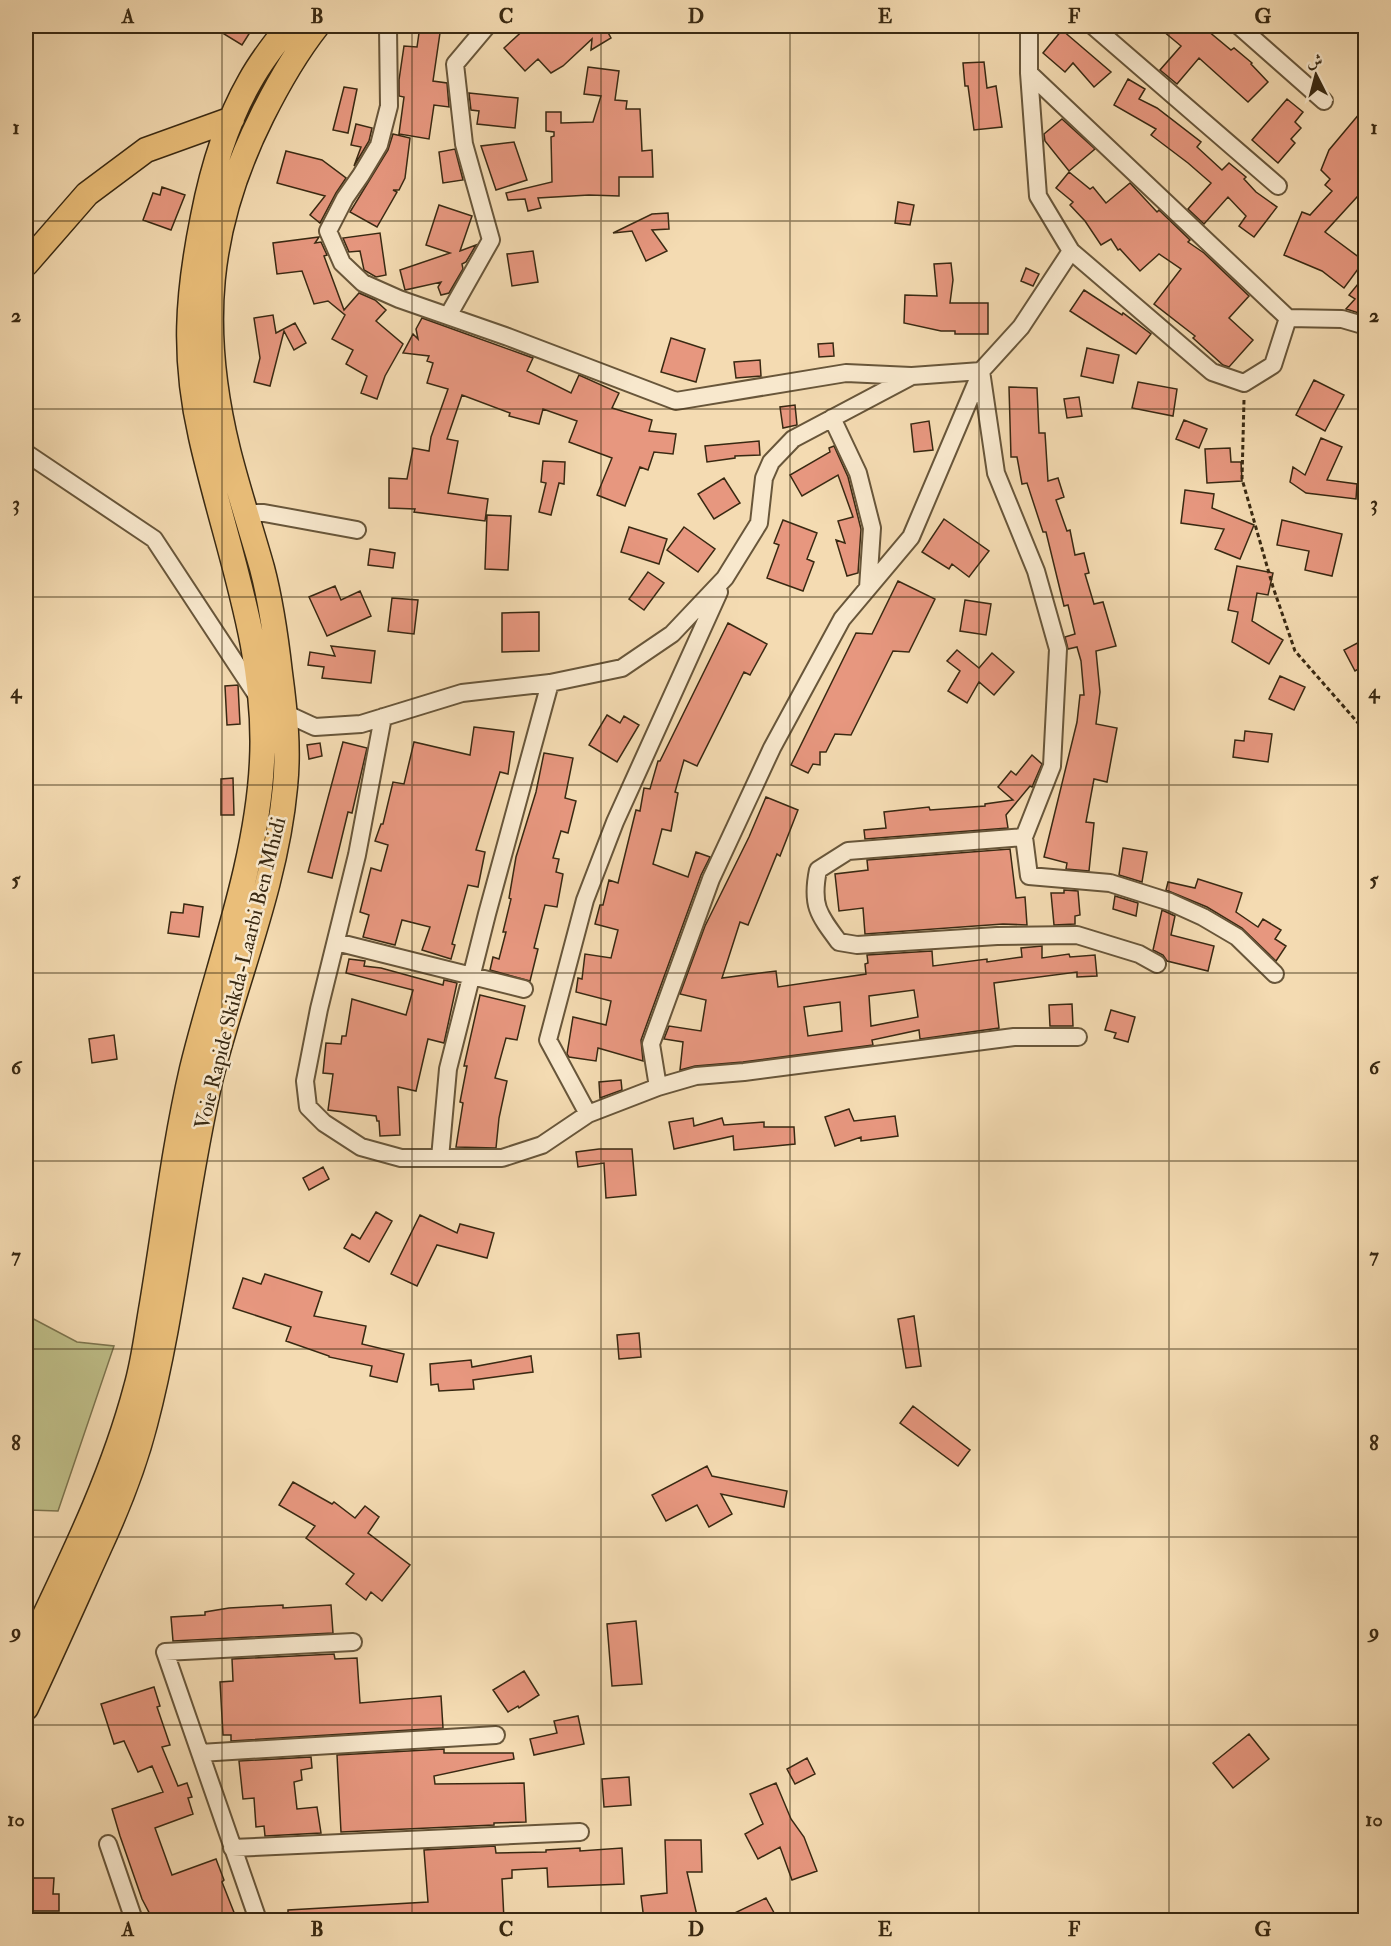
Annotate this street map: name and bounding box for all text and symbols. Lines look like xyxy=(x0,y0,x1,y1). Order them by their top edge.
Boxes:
text: A xyxy=(121,4,135,29)
text: B xyxy=(310,4,324,29)
text: C xyxy=(499,4,513,29)
text: D xyxy=(688,4,704,29)
text: E xyxy=(878,4,893,29)
text: F xyxy=(1068,4,1081,29)
text: G xyxy=(1255,4,1272,29)
north arrow xyxy=(1286,45,1346,105)
text: ش xyxy=(1306,50,1323,72)
text: 1 xyxy=(12,115,20,140)
text: 1 xyxy=(1370,115,1378,140)
text: 2 xyxy=(11,303,21,328)
text: 2 xyxy=(1369,303,1379,328)
text: 3 xyxy=(12,491,20,516)
text: 3 xyxy=(1370,491,1378,516)
text: 4 xyxy=(10,679,23,704)
text: 4 xyxy=(1368,679,1381,704)
street label: Voie Rapide Skikda-Laarbi Ben Mhidi xyxy=(189,814,293,1132)
text: 5 xyxy=(12,867,22,892)
text: 5 xyxy=(1370,867,1380,892)
text: 6 xyxy=(11,1055,23,1080)
text: 6 xyxy=(1369,1055,1381,1080)
text: 7 xyxy=(11,1243,21,1268)
text: 7 xyxy=(1369,1243,1379,1268)
text: 8 xyxy=(11,1431,21,1456)
text: 8 xyxy=(1369,1431,1379,1456)
text: 9 xyxy=(9,1619,21,1644)
text: 9 xyxy=(1367,1619,1379,1644)
text: 10 xyxy=(7,1807,25,1832)
text: 10 xyxy=(1365,1807,1383,1832)
text: A xyxy=(121,1917,135,1942)
text: B xyxy=(310,1917,324,1942)
text: C xyxy=(499,1917,513,1942)
text: D xyxy=(688,1917,704,1942)
text: E xyxy=(878,1917,893,1942)
text: F xyxy=(1068,1917,1081,1942)
text: G xyxy=(1255,1917,1272,1942)

